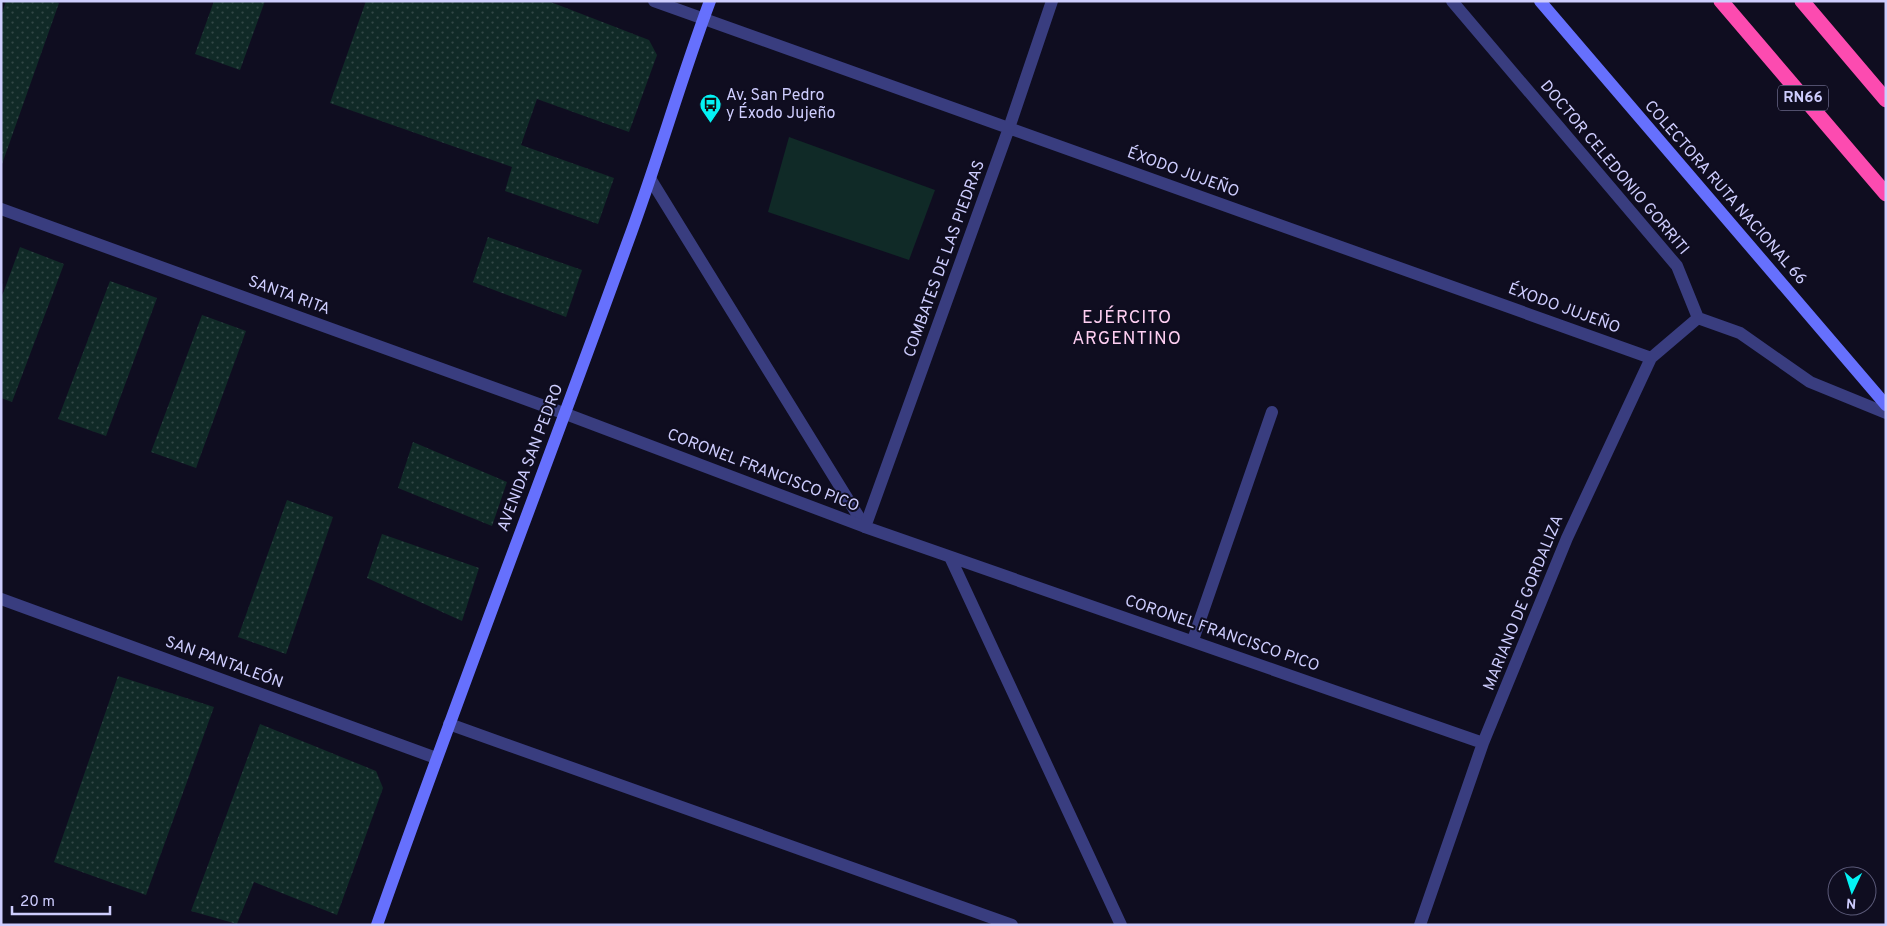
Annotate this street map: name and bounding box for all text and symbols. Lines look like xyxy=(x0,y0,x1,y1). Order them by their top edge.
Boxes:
street label: DOCTOR CELEDONIO GORRITI xyxy=(1535,77,1693,259)
place label: Av. San Pedro y Éxodo Jujeño xyxy=(726,86,836,124)
road number: RN66 xyxy=(1778,86,1828,110)
bus stop icon: Av. San Pedro y Éxodo Jujeño xyxy=(698,93,722,124)
street label: COLECTORA RUTA NACIONAL 66 xyxy=(1639,97,1811,289)
street label: ÉXODO JUJEÑO xyxy=(1124,141,1243,203)
street label: COMBATES DE LAS PIEDRAS xyxy=(900,158,990,360)
street label: SANTA RITA xyxy=(245,272,333,320)
street label: ÉXODO JUJEÑO xyxy=(1505,277,1624,339)
district label: EJÉRCITO ARGENTINO xyxy=(1072,305,1182,351)
street label: AVENIDA SAN PEDRO xyxy=(494,381,568,535)
street label: CORONEL FRANCISCO PICO xyxy=(664,425,862,517)
street label: MARIANO DE GORDALIZA xyxy=(1480,512,1568,694)
street label: CORONEL FRANCISCO PICO xyxy=(1122,591,1322,677)
street label: SAN PANTALEÓN xyxy=(162,631,286,694)
north arrow xyxy=(1827,866,1877,916)
scale bar xyxy=(12,884,110,916)
text: 20 m xyxy=(20,893,55,912)
text: N xyxy=(1846,894,1857,911)

